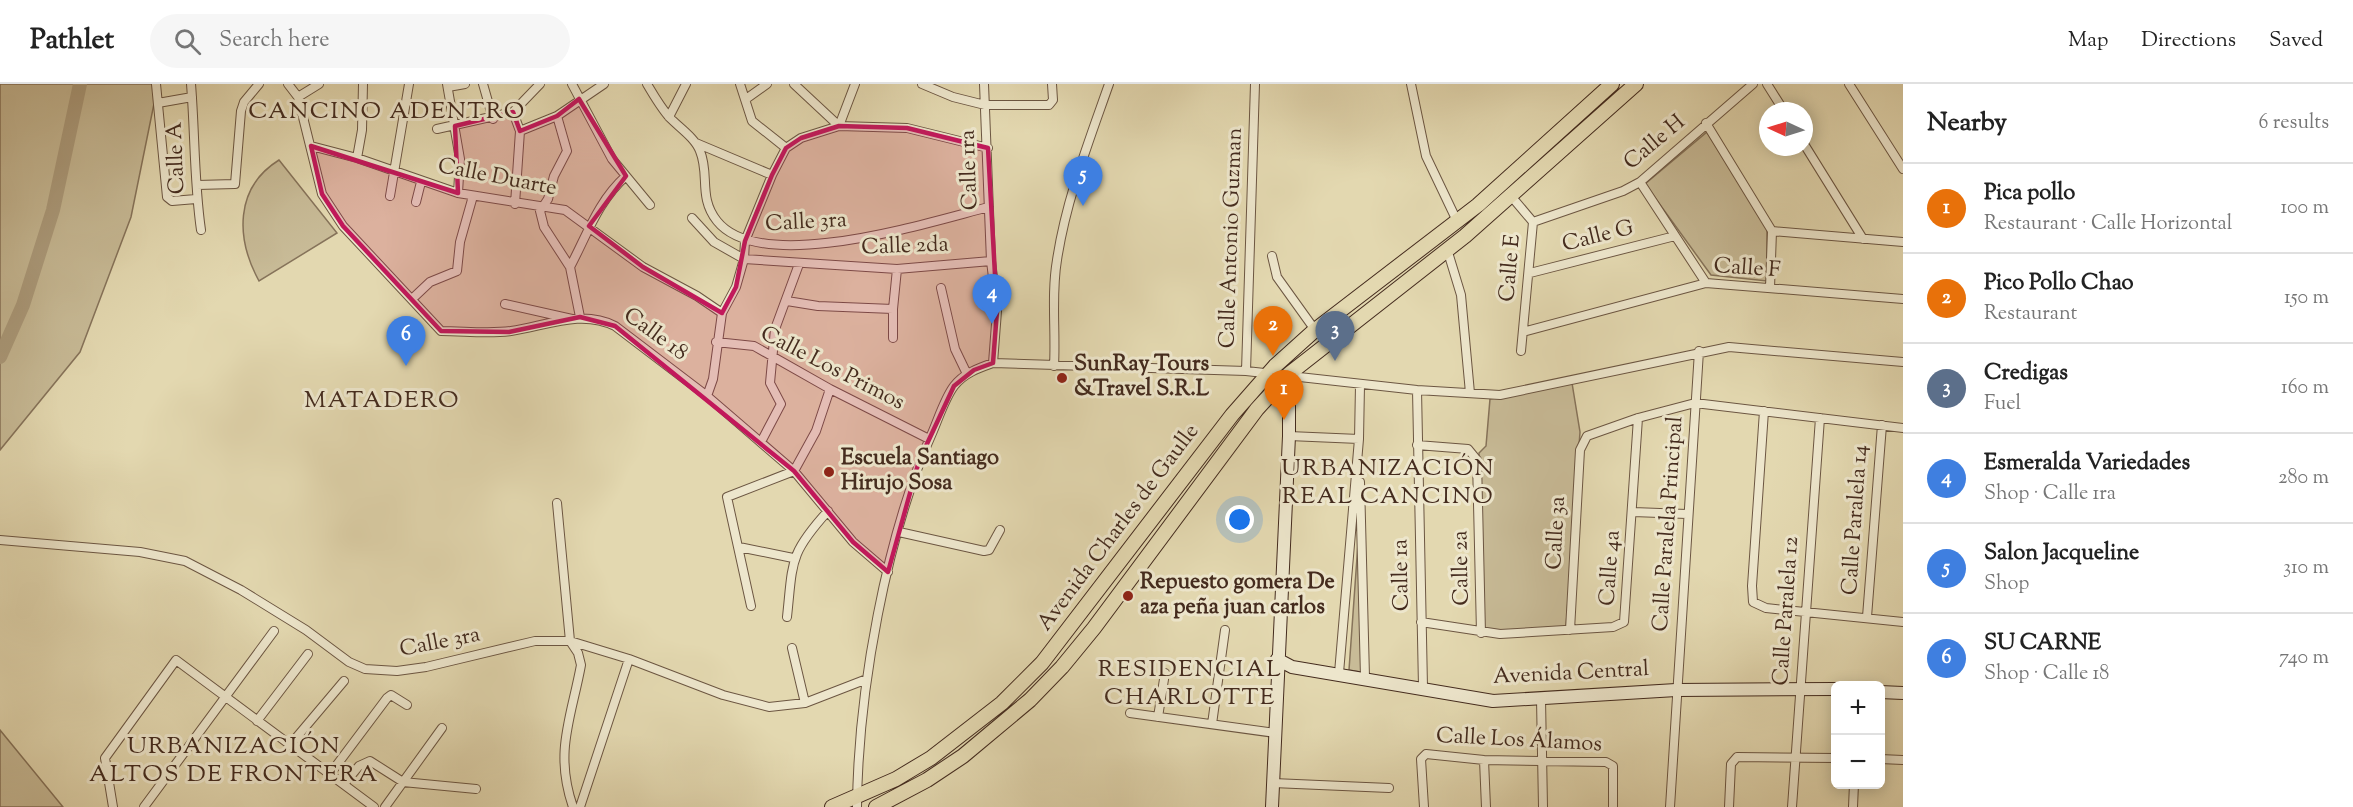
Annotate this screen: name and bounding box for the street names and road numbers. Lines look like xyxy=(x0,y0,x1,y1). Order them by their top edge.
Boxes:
street label: Calle H xyxy=(1617,108,1693,178)
street label: Calle A xyxy=(160,121,194,195)
street label: Calle Antonio Guzman xyxy=(1212,127,1252,349)
street label: Calle 1ra xyxy=(953,129,987,211)
street label: Calle Duarte xyxy=(435,151,559,205)
street label: Calle 3ra xyxy=(764,205,848,241)
street label: Calle G xyxy=(1559,213,1637,261)
street label: Calle 2da xyxy=(861,229,949,265)
street label: Calle E xyxy=(1492,233,1530,303)
street label: Calle F xyxy=(1713,251,1781,287)
street label: Calle 18 xyxy=(616,301,694,369)
street label: Calle Los Primos xyxy=(754,319,910,419)
street label: Calle Paralela Principal xyxy=(1646,415,1692,633)
street label: Avenida Charles de Gaulle xyxy=(1030,418,1208,638)
street label: Calle Paralela 14 xyxy=(1835,444,1877,596)
street label: Calle 3a xyxy=(1539,495,1575,571)
street label: Calle 4a xyxy=(1592,529,1630,607)
street label: Calle 2a xyxy=(1445,530,1479,606)
street label: Calle Paralela 12 xyxy=(1766,535,1808,687)
street label: Calle 1a xyxy=(1385,539,1419,611)
street label: Calle 3ra xyxy=(397,620,483,666)
street label: Avenida Central xyxy=(1492,654,1650,694)
street label: Calle Los Álamos xyxy=(1435,720,1603,761)

